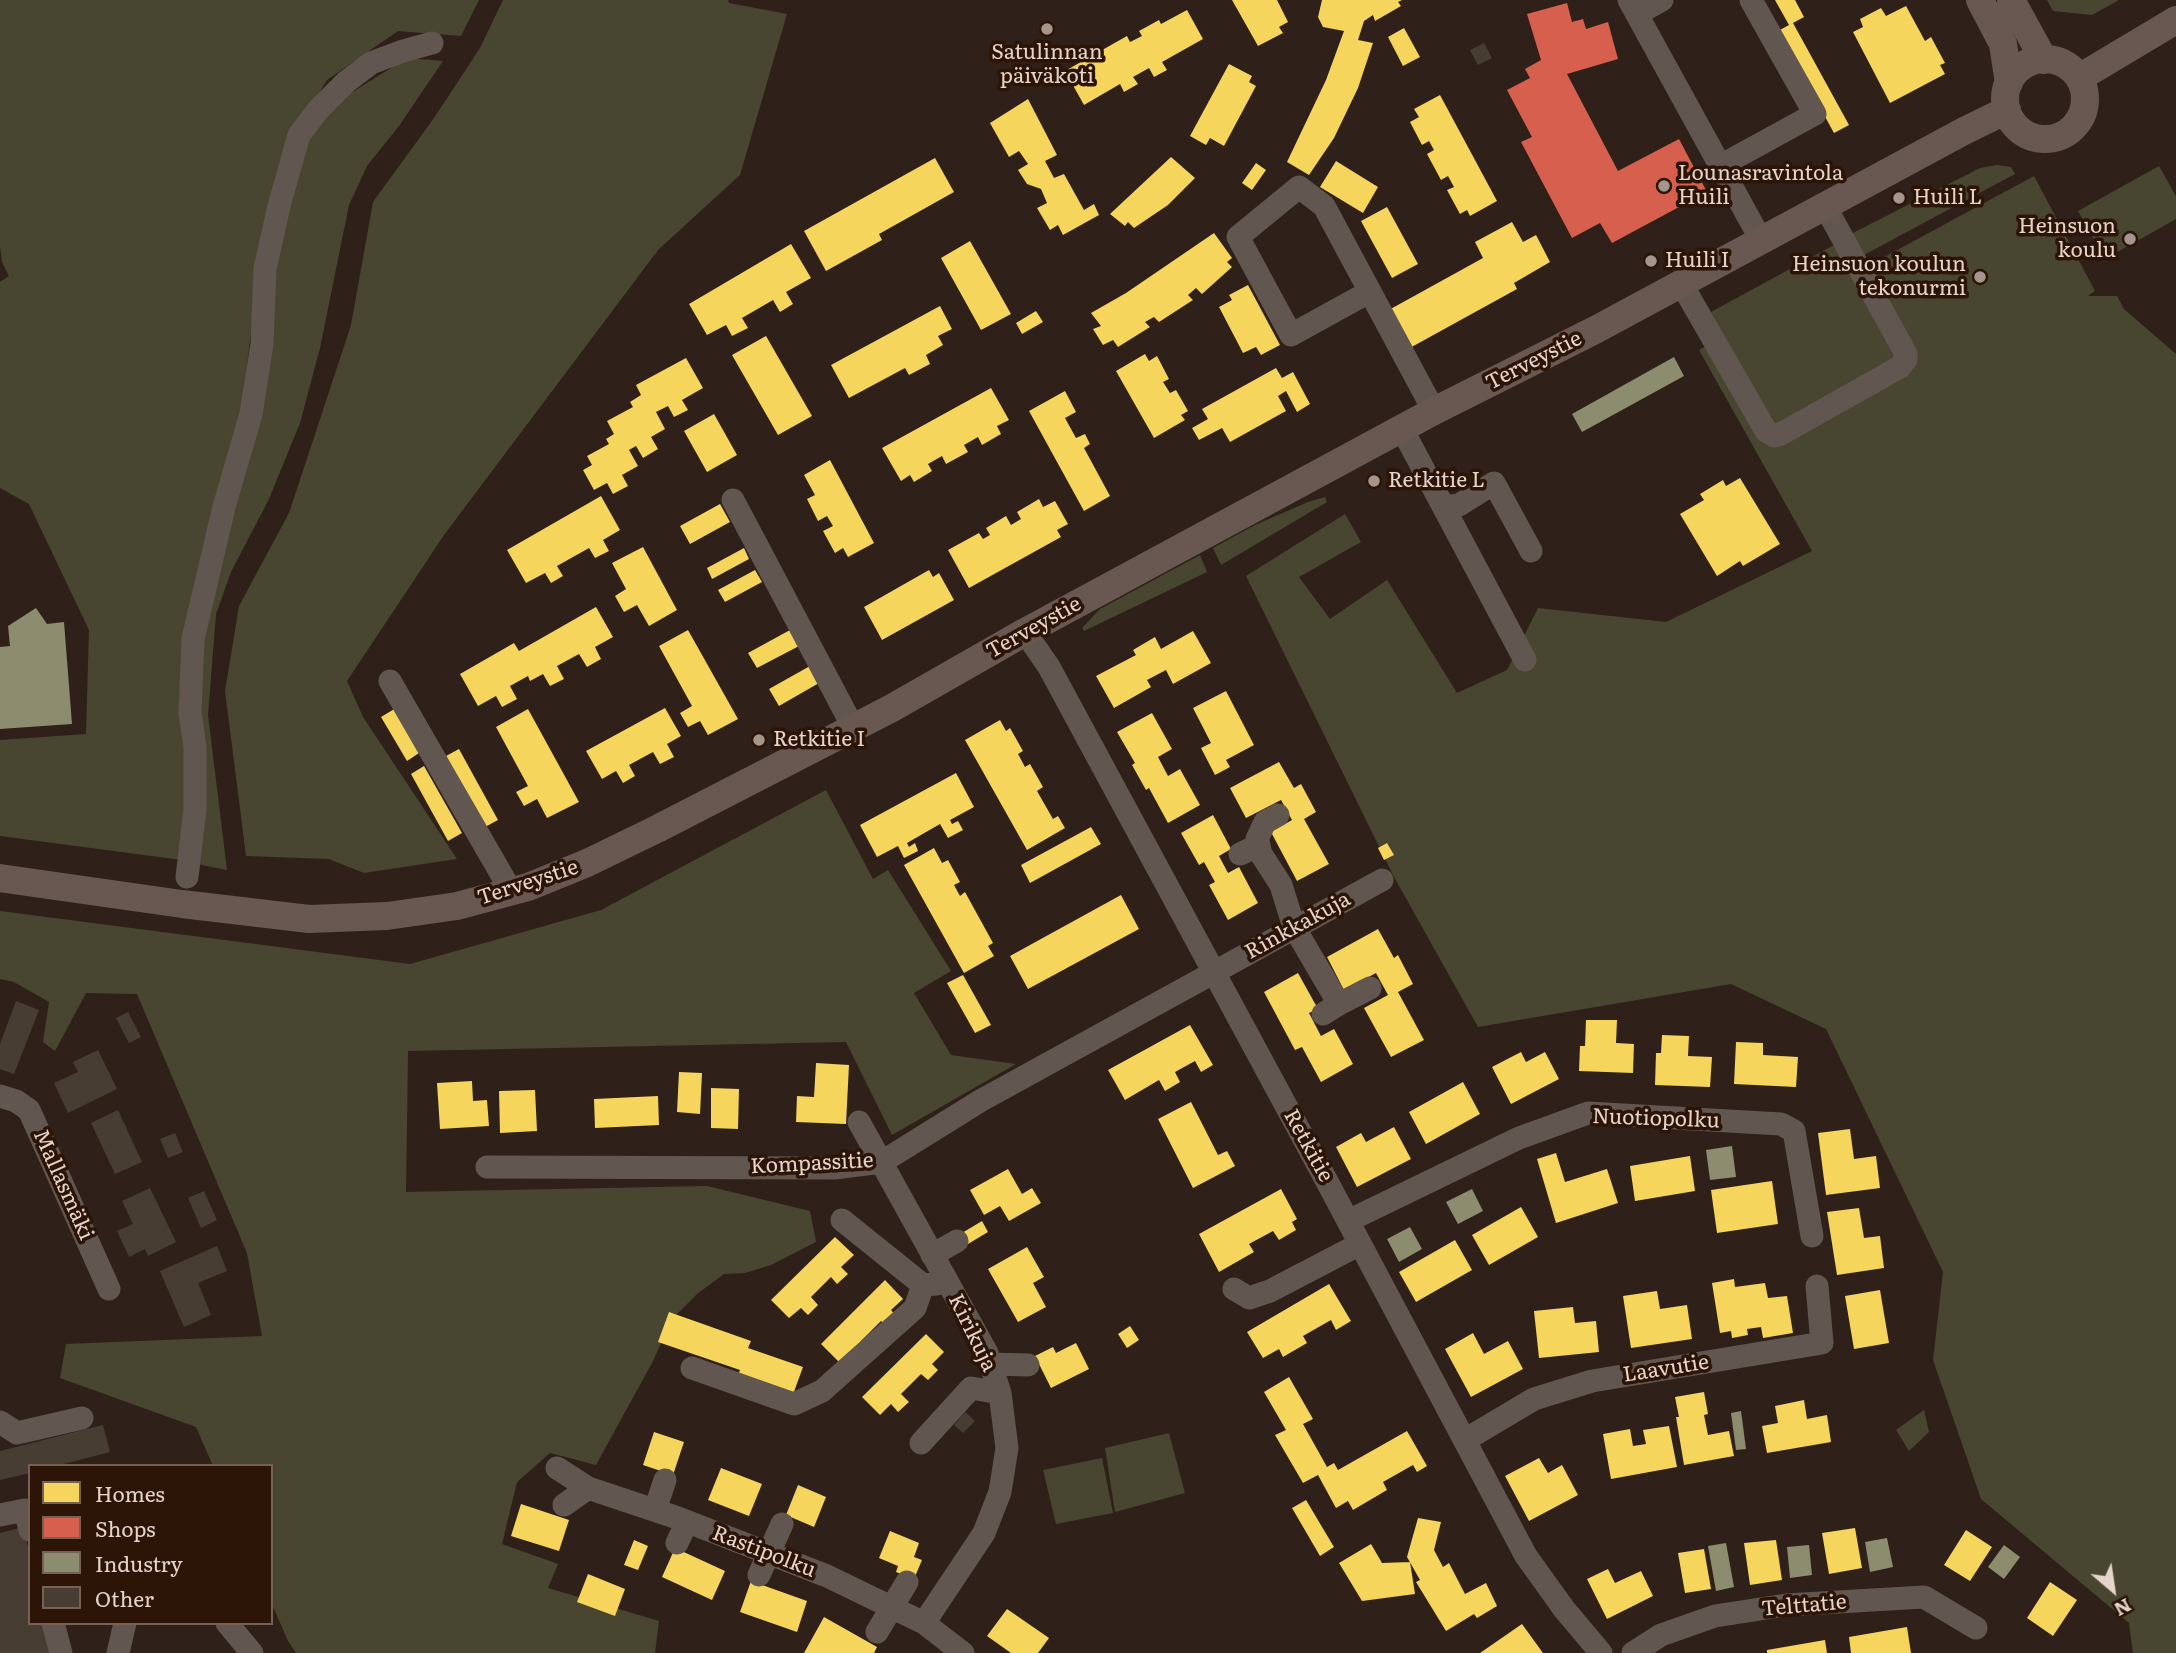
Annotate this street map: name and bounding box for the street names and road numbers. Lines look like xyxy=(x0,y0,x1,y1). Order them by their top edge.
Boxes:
street label: Terveystie xyxy=(1482,326,1586,396)
street label: Terveystie xyxy=(982,592,1086,664)
street label: Terveystie xyxy=(474,855,582,911)
street label: Rinkkakuja xyxy=(1241,887,1355,965)
street label: Nuotiopolku xyxy=(1592,1104,1720,1134)
street label: Retkitie xyxy=(1278,1105,1338,1187)
street label: Mallasmäki xyxy=(27,1126,99,1244)
street label: Kompassitie xyxy=(750,1148,874,1180)
street label: Kirikuja xyxy=(942,1290,1002,1376)
street label: Laavutie xyxy=(1621,1350,1711,1388)
street label: Rastipolku xyxy=(709,1521,819,1583)
street label: Telttatie xyxy=(1760,1590,1848,1622)

